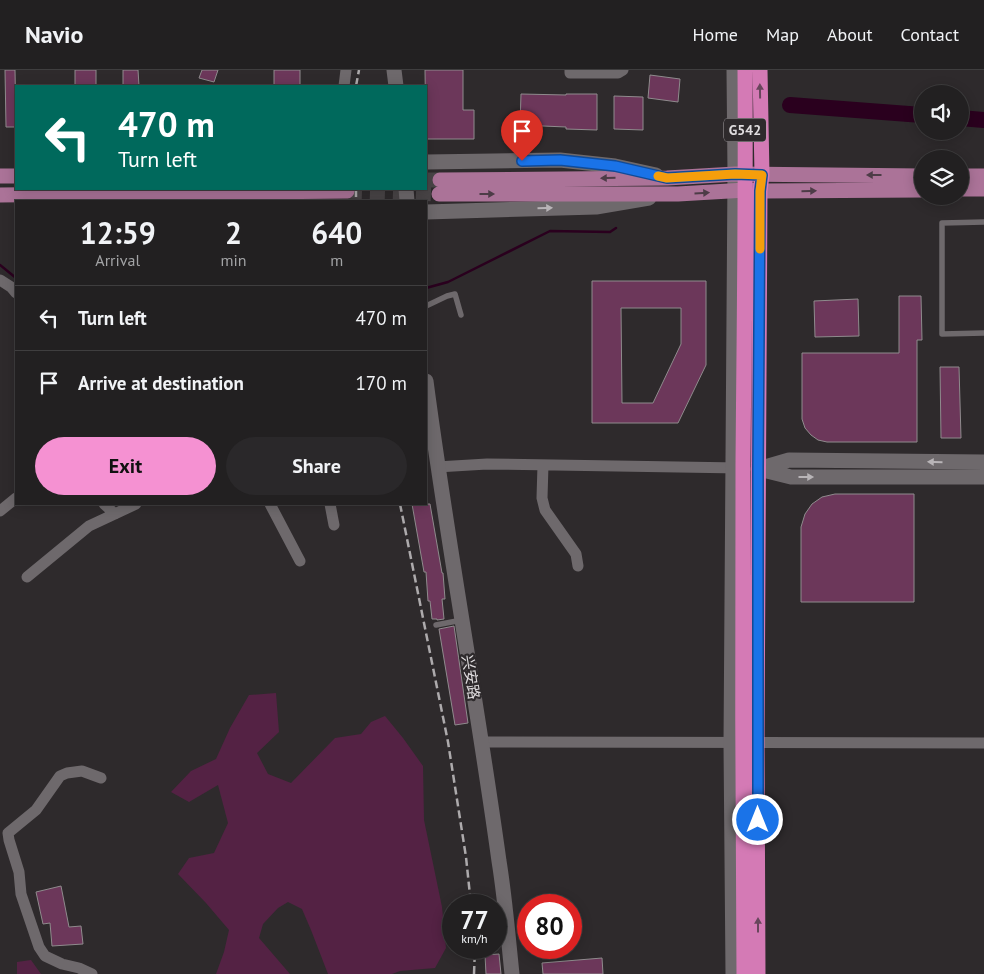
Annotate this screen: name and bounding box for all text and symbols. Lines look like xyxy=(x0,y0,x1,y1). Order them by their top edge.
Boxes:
text: Navio xyxy=(25,19,83,50)
text: Home xyxy=(692,23,738,46)
text: Map xyxy=(766,23,799,46)
text: About xyxy=(827,23,873,46)
text: Contact xyxy=(901,23,959,46)
one-way arrow xyxy=(756,83,764,99)
map controls xyxy=(914,85,969,205)
button: sound xyxy=(914,85,969,140)
text: 470 m xyxy=(118,101,215,147)
icon: left xyxy=(35,105,100,170)
pin xyxy=(501,110,543,161)
icon: arrive xyxy=(508,117,536,145)
road number: G542 xyxy=(724,118,766,142)
text: Turn left xyxy=(118,145,197,173)
button: layers xyxy=(914,150,969,205)
one-way arrow xyxy=(866,171,882,179)
one-way arrow xyxy=(600,174,616,182)
one-way arrow xyxy=(801,187,817,195)
one-way arrow xyxy=(695,188,711,196)
one-way arrow xyxy=(480,190,496,198)
one-way arrow xyxy=(537,204,553,212)
text: 12:59 xyxy=(80,213,156,252)
text: 2 xyxy=(225,213,242,252)
text: 640 xyxy=(311,213,362,252)
text: Arrival xyxy=(95,250,140,270)
text: min xyxy=(221,250,247,270)
text: m xyxy=(330,250,343,270)
icon: left xyxy=(35,304,63,332)
text: Turn left xyxy=(78,306,147,330)
text: 470 m xyxy=(355,306,407,330)
icon: arrive xyxy=(35,369,63,397)
text: Arrive at destination xyxy=(78,371,244,395)
text: 170 m xyxy=(355,371,407,395)
button: Exit xyxy=(35,437,216,495)
button: Share xyxy=(226,437,407,495)
one-way arrow xyxy=(927,458,943,466)
one-way arrow xyxy=(798,473,814,481)
street label: 兴安路 xyxy=(458,653,484,701)
position arrow xyxy=(731,793,783,845)
speed limit sign: 80 xyxy=(517,894,582,959)
text: 77 xyxy=(460,904,489,936)
one-way arrow xyxy=(754,917,762,933)
text: km/h xyxy=(461,931,488,946)

